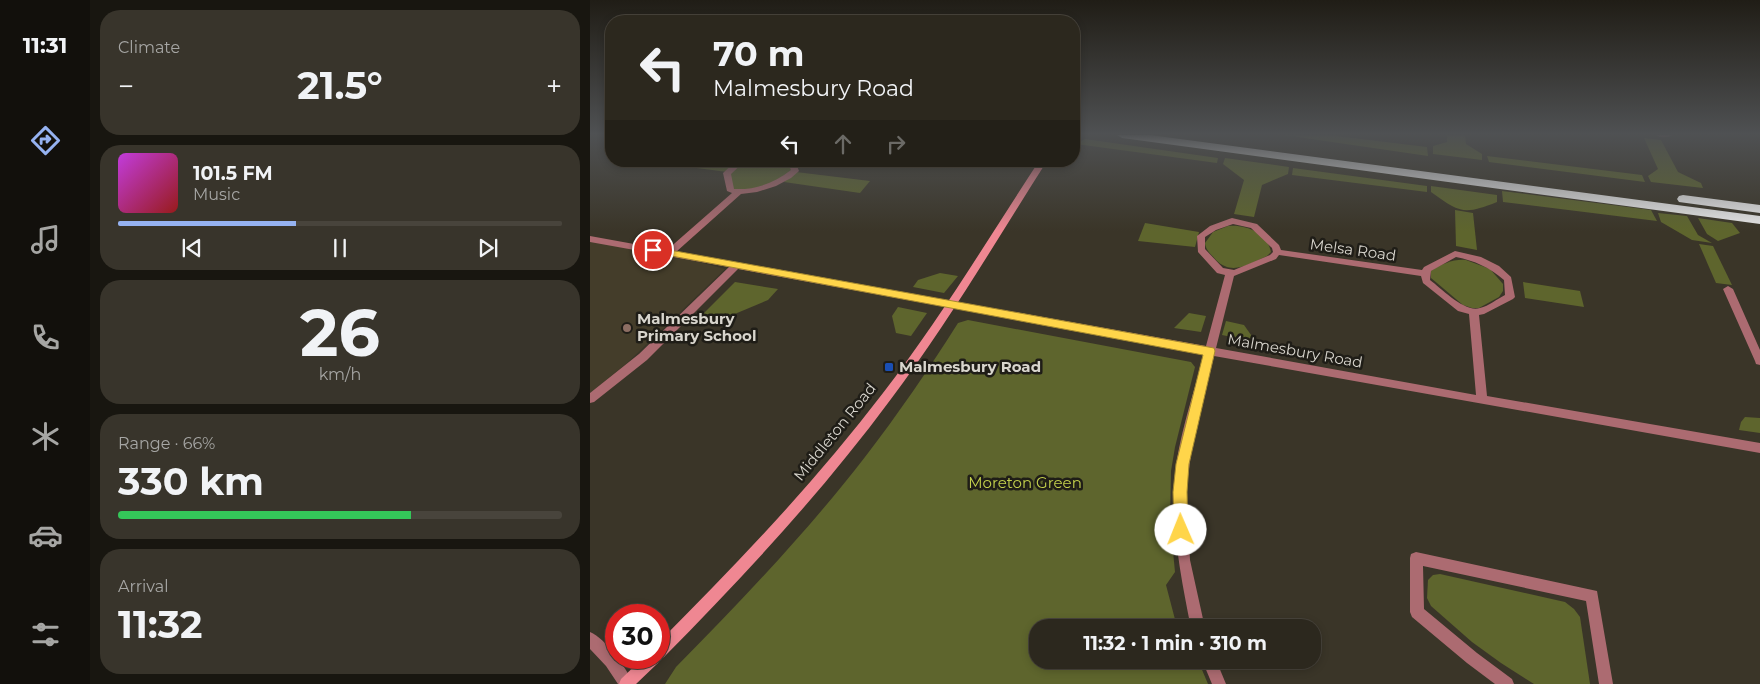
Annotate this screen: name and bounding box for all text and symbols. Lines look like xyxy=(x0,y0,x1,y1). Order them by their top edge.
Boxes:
text: 11:31 xyxy=(23,32,67,59)
text: 70 m xyxy=(713,32,804,75)
icon: left xyxy=(630,35,695,100)
text: Climate xyxy=(118,38,180,57)
text: 21.5° xyxy=(297,62,383,109)
text: − xyxy=(118,69,134,103)
text: + xyxy=(546,69,562,103)
text: Malmesbury Road xyxy=(713,75,914,102)
icon: directions xyxy=(28,123,63,158)
icon: left xyxy=(776,130,804,158)
icon: ahead xyxy=(829,130,857,158)
icon: right xyxy=(882,130,910,158)
text: 101.5 FM xyxy=(193,162,273,185)
text: Music xyxy=(193,185,240,204)
icon: music xyxy=(28,222,63,257)
pin xyxy=(632,229,674,271)
icon: previous xyxy=(178,234,206,262)
icon: pause xyxy=(326,234,354,262)
icon: next xyxy=(474,234,502,262)
street label: Melsa Road xyxy=(1309,234,1397,265)
icon: arrive xyxy=(639,236,667,264)
text: 26 xyxy=(300,293,380,372)
place label: Malmesbury Primary School xyxy=(637,309,756,345)
icon: phone xyxy=(28,320,63,355)
marker: Malmesbury Primary School xyxy=(621,322,633,334)
street label: Malmesbury Road xyxy=(1226,329,1364,372)
place label: Malmesbury Road xyxy=(899,357,1041,376)
marker: Malmesbury Road xyxy=(883,361,895,373)
text: km/h xyxy=(319,365,361,384)
street label: Middleton Road xyxy=(789,379,880,484)
icon: climate xyxy=(28,419,63,454)
text: Range · 66% xyxy=(118,434,215,453)
text: 330 km xyxy=(118,458,264,505)
park label: Moreton Green xyxy=(968,473,1082,492)
position arrow xyxy=(1154,503,1206,555)
icon: car xyxy=(28,518,63,553)
text: Arrival xyxy=(118,577,168,596)
text: 11:32 xyxy=(118,601,202,648)
speed limit sign: 30 xyxy=(605,604,670,669)
icon: filters xyxy=(28,617,63,652)
text: 11:32 · 1 min · 310 m xyxy=(1083,632,1267,655)

